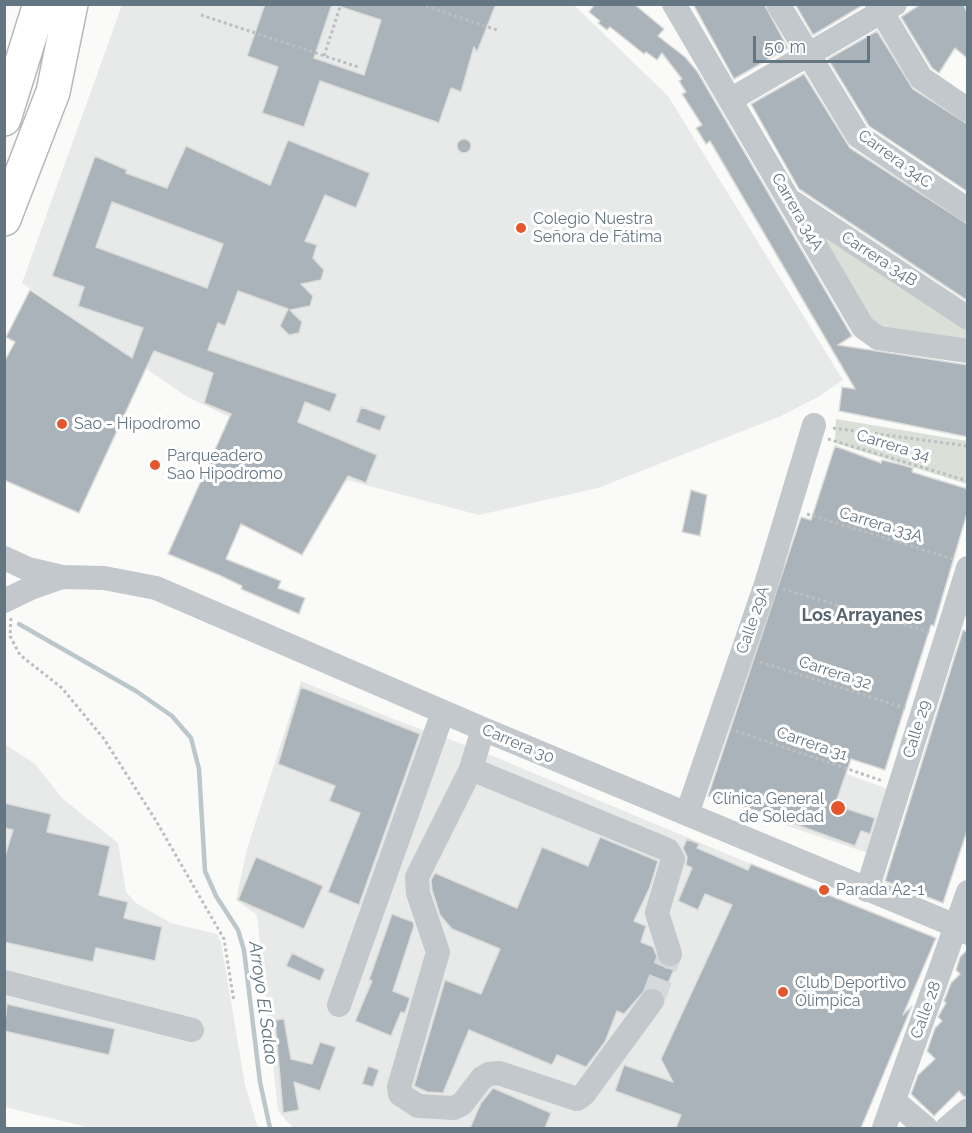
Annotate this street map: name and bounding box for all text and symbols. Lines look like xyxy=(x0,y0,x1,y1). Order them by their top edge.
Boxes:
scale bar xyxy=(756,24,873,62)
text: 50 m xyxy=(764,36,806,57)
street label: Carrera 34C xyxy=(854,126,936,192)
street label: Carrera 34A xyxy=(767,170,827,254)
place label: Colegio Nuestra Señora de Fátima xyxy=(533,209,662,247)
marker: Colegio Nuestra Señora de Fátima xyxy=(514,221,528,235)
street label: Carrera 34B xyxy=(838,227,920,291)
place label: Sao - Hipodromo xyxy=(74,414,201,434)
marker: Sao - Hipodromo xyxy=(55,417,69,431)
street label: Carrera 34 xyxy=(854,426,932,466)
place label: Parqueadero Sao Hipodromo xyxy=(167,446,283,484)
marker: Parqueadero Sao Hipodromo xyxy=(148,458,162,472)
street label: Carrera 33A xyxy=(837,503,925,547)
street label: Calle 29A xyxy=(732,584,774,656)
district label: Los Arrayanes xyxy=(801,605,923,627)
street label: Carrera 32 xyxy=(796,652,874,694)
street label: Calle 29 xyxy=(899,698,935,760)
street label: Carrera 30 xyxy=(479,720,557,768)
street label: Carrera 31 xyxy=(774,723,850,765)
place label: Clínica General de Soledad xyxy=(713,789,824,827)
marker: Clínica General de Soledad xyxy=(829,799,847,817)
place label: Parada A2-1 xyxy=(836,880,924,900)
marker: Parada A2-1 xyxy=(817,883,831,897)
water label: Arroyo El Salao xyxy=(244,940,282,1066)
place label: Club Deportivo Olimpica xyxy=(795,973,906,1011)
street label: Calle 28 xyxy=(907,979,945,1041)
marker: Club Deportivo Olimpica xyxy=(776,985,790,999)

